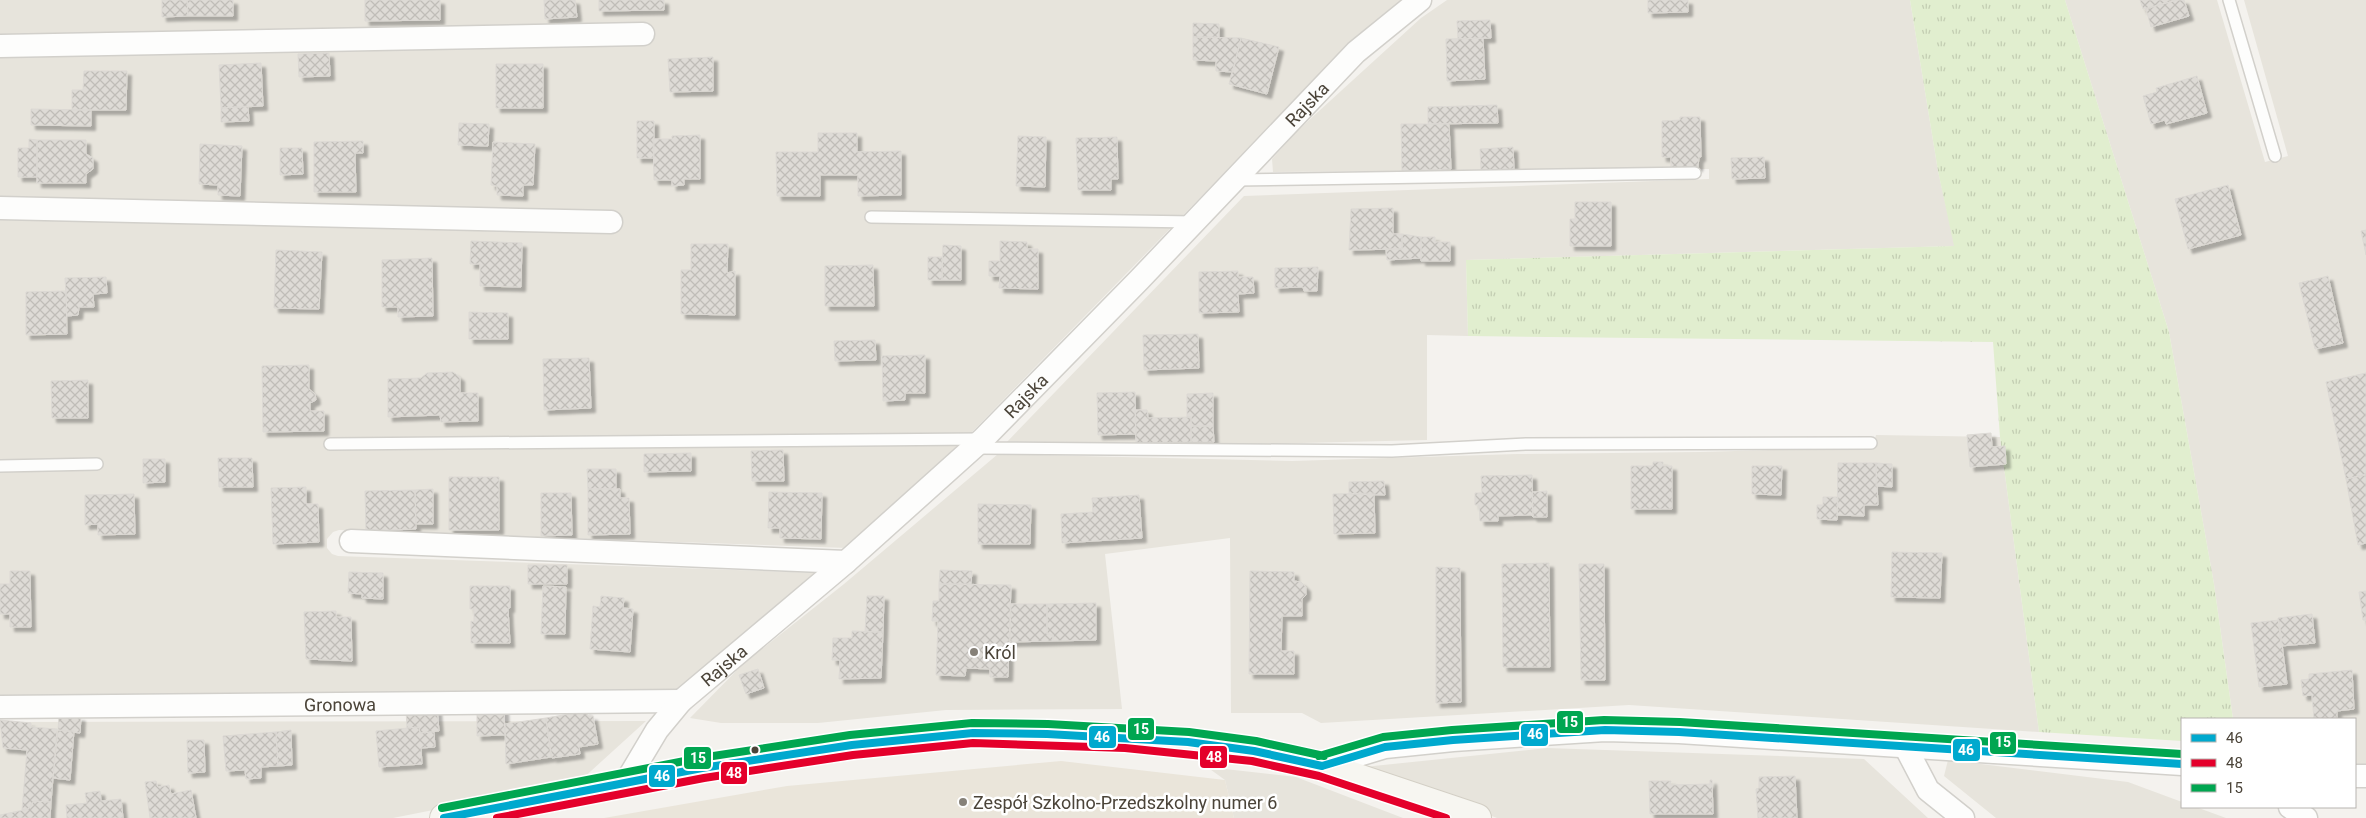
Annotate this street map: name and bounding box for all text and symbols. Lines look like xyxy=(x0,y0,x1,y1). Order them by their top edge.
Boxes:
street label: Rajska xyxy=(1281,77,1333,130)
street label: Rajska xyxy=(999,369,1052,422)
street label: Rajska xyxy=(696,640,751,690)
place label: Król xyxy=(984,642,1016,663)
marker: Król xyxy=(968,646,980,658)
street label: Gronowa xyxy=(304,693,376,715)
line badge: 15 xyxy=(1556,710,1584,734)
text: 15 xyxy=(1562,714,1578,730)
line badge: 15 xyxy=(1127,717,1155,741)
legend xyxy=(2181,718,2356,808)
text: 15 xyxy=(1133,721,1149,737)
line badge: 46 xyxy=(1520,723,1549,747)
line badge: 46 xyxy=(1088,725,1117,749)
text: 46 xyxy=(1527,726,1543,742)
text: 46 xyxy=(1094,729,1110,745)
text: 46 xyxy=(2226,729,2243,747)
line badge: 15 xyxy=(1989,731,2017,755)
text: 15 xyxy=(1995,734,2011,750)
line badge: 46 xyxy=(1952,738,1981,762)
text: 46 xyxy=(1958,742,1974,758)
unlabelled marker xyxy=(750,745,760,755)
line badge: 48 xyxy=(1199,745,1228,769)
line badge: 15 xyxy=(683,746,712,770)
text: 48 xyxy=(1206,749,1222,765)
text: 15 xyxy=(690,750,706,766)
text: 48 xyxy=(2226,754,2243,772)
line badge: 48 xyxy=(720,761,748,785)
line badge: 46 xyxy=(648,764,676,788)
text: 48 xyxy=(726,765,742,781)
text: 46 xyxy=(654,768,670,784)
text: 15 xyxy=(2226,779,2243,797)
place label: Zespół Szkolno-Przedszkolny numer 6 xyxy=(973,792,1277,813)
marker: Zespół Szkolno-Przedszkolny numer 6 xyxy=(957,796,969,808)

